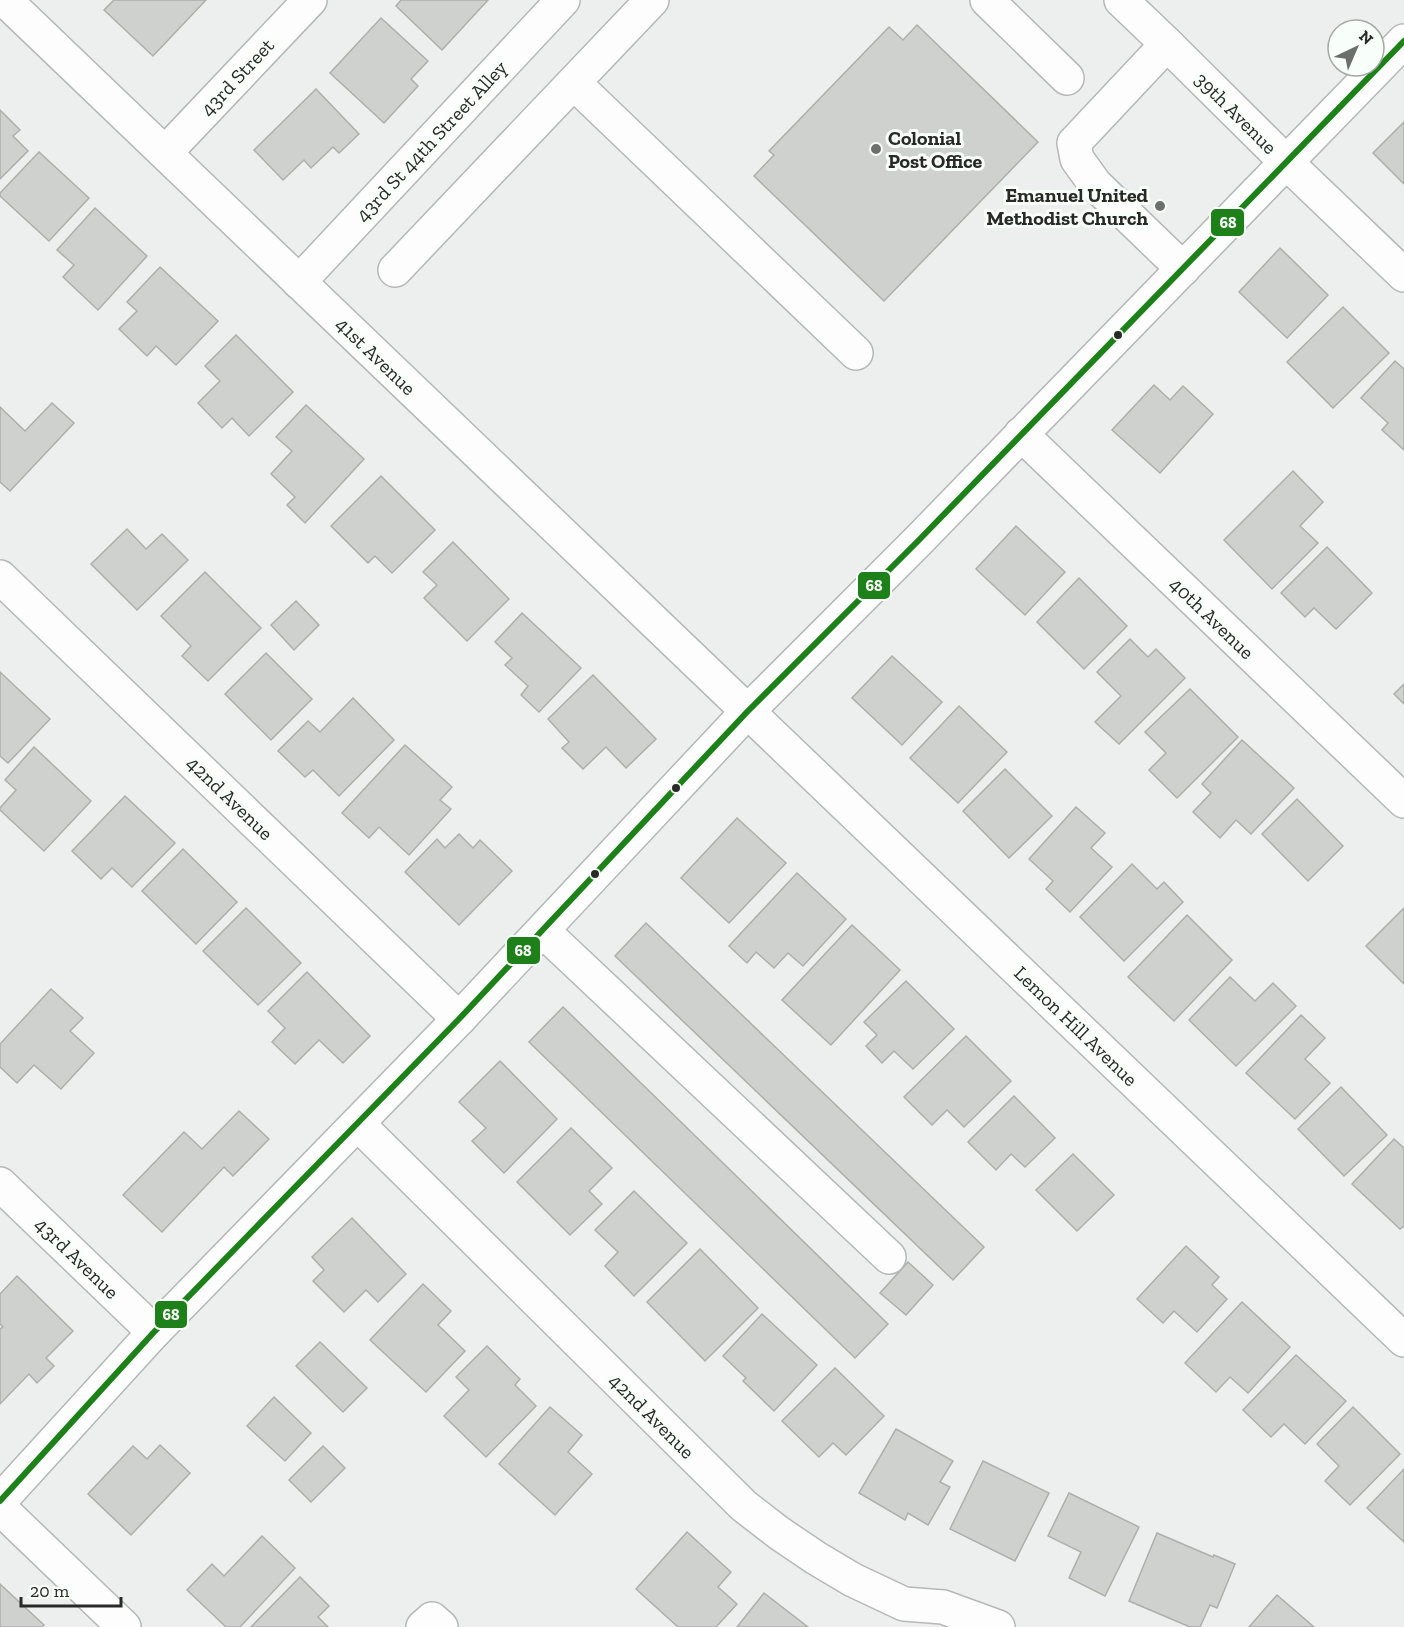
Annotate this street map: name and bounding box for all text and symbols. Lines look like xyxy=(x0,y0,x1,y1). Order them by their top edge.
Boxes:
north arrow xyxy=(1326,18,1386,78)
text: N xyxy=(1355,27,1377,49)
street label: 43rd Street xyxy=(195,33,279,121)
street label: 43rd St 44th Street Alley xyxy=(350,55,512,226)
street label: 39th Avenue xyxy=(1190,67,1282,159)
place label: Colonial Post Office xyxy=(888,126,983,173)
marker: Colonial Post Office xyxy=(869,142,883,156)
place label: Emanuel United Methodist Church xyxy=(986,183,1149,230)
marker: Emanuel United Methodist Church xyxy=(1153,199,1167,213)
line badge: 68 xyxy=(1210,208,1245,237)
text: 68 xyxy=(1219,213,1237,232)
street label: 41st Avenue xyxy=(331,312,421,400)
unlabelled marker xyxy=(1112,329,1124,341)
line badge: 68 xyxy=(857,571,891,600)
street label: 40th Avenue xyxy=(1165,572,1259,664)
text: 68 xyxy=(865,576,883,595)
street label: 42nd Avenue xyxy=(182,751,278,845)
unlabelled marker xyxy=(670,782,682,794)
unlabelled marker xyxy=(589,868,601,880)
line badge: 68 xyxy=(506,936,541,965)
text: 68 xyxy=(514,941,532,960)
street label: Lemon Hill Avenue xyxy=(1009,961,1143,1091)
street label: 43rd Avenue xyxy=(30,1212,124,1304)
line badge: 68 xyxy=(154,1300,188,1329)
text: 68 xyxy=(162,1305,180,1324)
street label: 42nd Avenue xyxy=(604,1368,700,1464)
scale bar xyxy=(21,1570,122,1608)
text: 20 m xyxy=(30,1580,70,1602)

